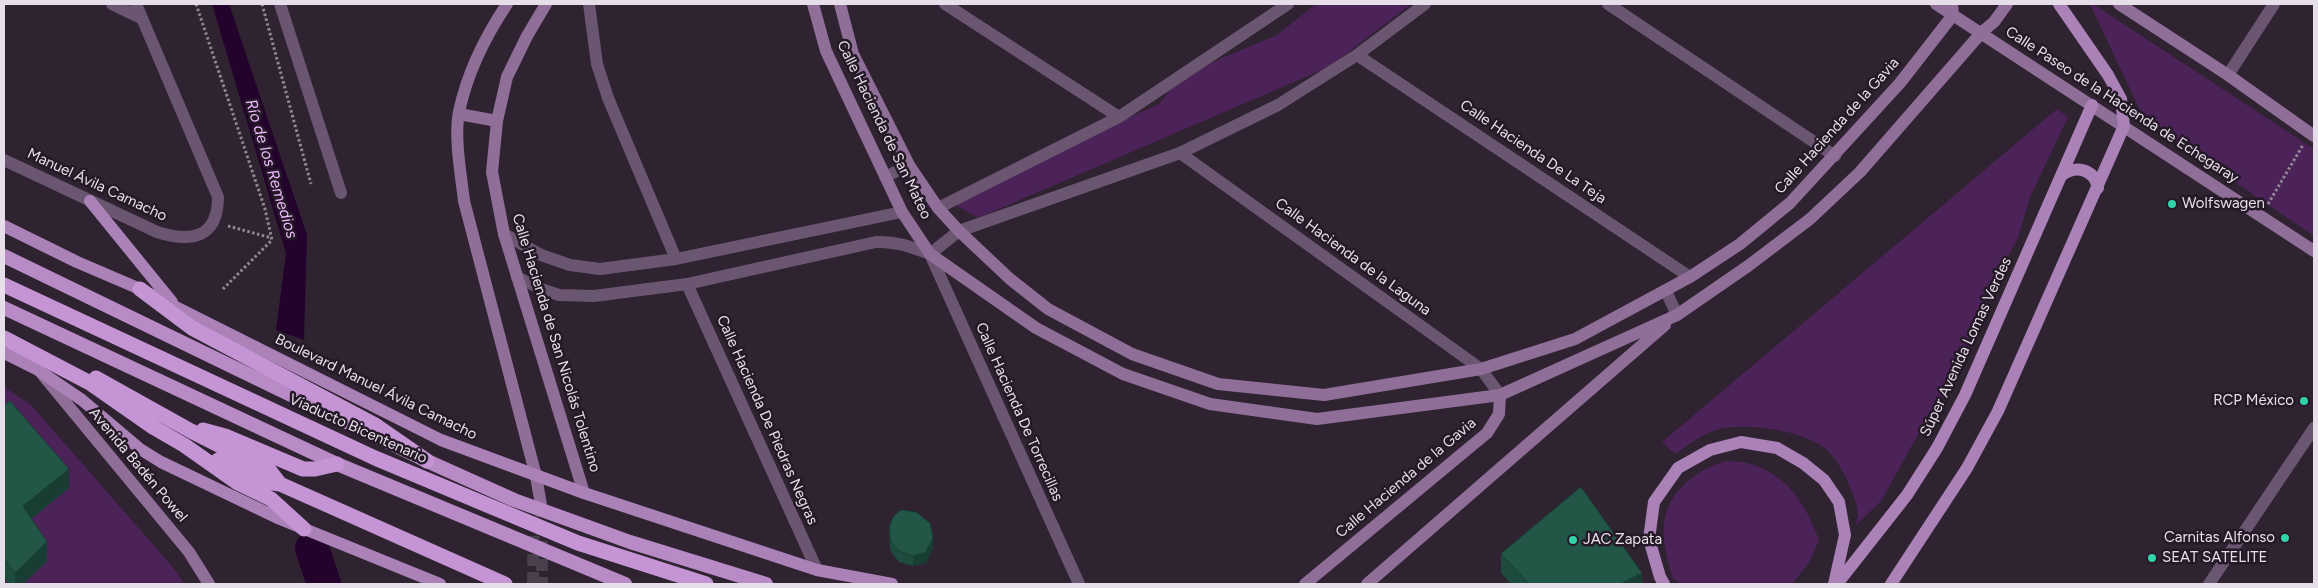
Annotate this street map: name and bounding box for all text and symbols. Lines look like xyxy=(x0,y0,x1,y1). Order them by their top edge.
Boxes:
street label: Calle Paseo de la Hacienda de Echegaray xyxy=(2002,23,2242,187)
street label: Calle Hacienda de San Mateo xyxy=(833,38,935,222)
street label: Calle Hacienda de la Gavia xyxy=(1771,54,1903,198)
street label: Calle Hacienda De La Teja xyxy=(1456,96,1610,208)
water label: Río de los Remedios xyxy=(241,97,301,241)
street label: Manuel Ávila Camacho xyxy=(24,145,170,225)
street label: Calle Hacienda de la Laguna xyxy=(1272,194,1434,320)
place label: Wolfswagen xyxy=(2182,195,2265,213)
marker: Wolfswagen xyxy=(2166,198,2178,210)
street label: Calle Hacienda de San Nicolás Tolentino xyxy=(508,212,604,474)
street label: Súper Avenida Lomas Verdes xyxy=(1916,254,2016,440)
street label: Calle Hacienda De Piedras Negras xyxy=(713,313,821,527)
street label: Calle Hacienda De Torrecillas xyxy=(971,320,1067,504)
street label: Boulevard Manuel Ávila Camacho xyxy=(272,330,480,444)
street label: Viaducto Bicentenario xyxy=(286,390,430,468)
place label: RCP México xyxy=(2213,392,2294,410)
marker: RCP México xyxy=(2298,395,2310,407)
street label: Avenida Badén Powel xyxy=(85,404,191,526)
street label: Calle Hacienda de la Gavia xyxy=(1332,414,1480,542)
place label: Carnitas Alfonso xyxy=(2164,529,2275,547)
place label: JAC Zapata xyxy=(1583,531,1662,549)
marker: Carnitas Alfonso xyxy=(2279,532,2291,544)
marker: JAC Zapata xyxy=(1567,534,1579,546)
place label: SEAT SATELITE xyxy=(2162,549,2267,567)
marker: SEAT SATELITE xyxy=(2146,552,2158,564)

